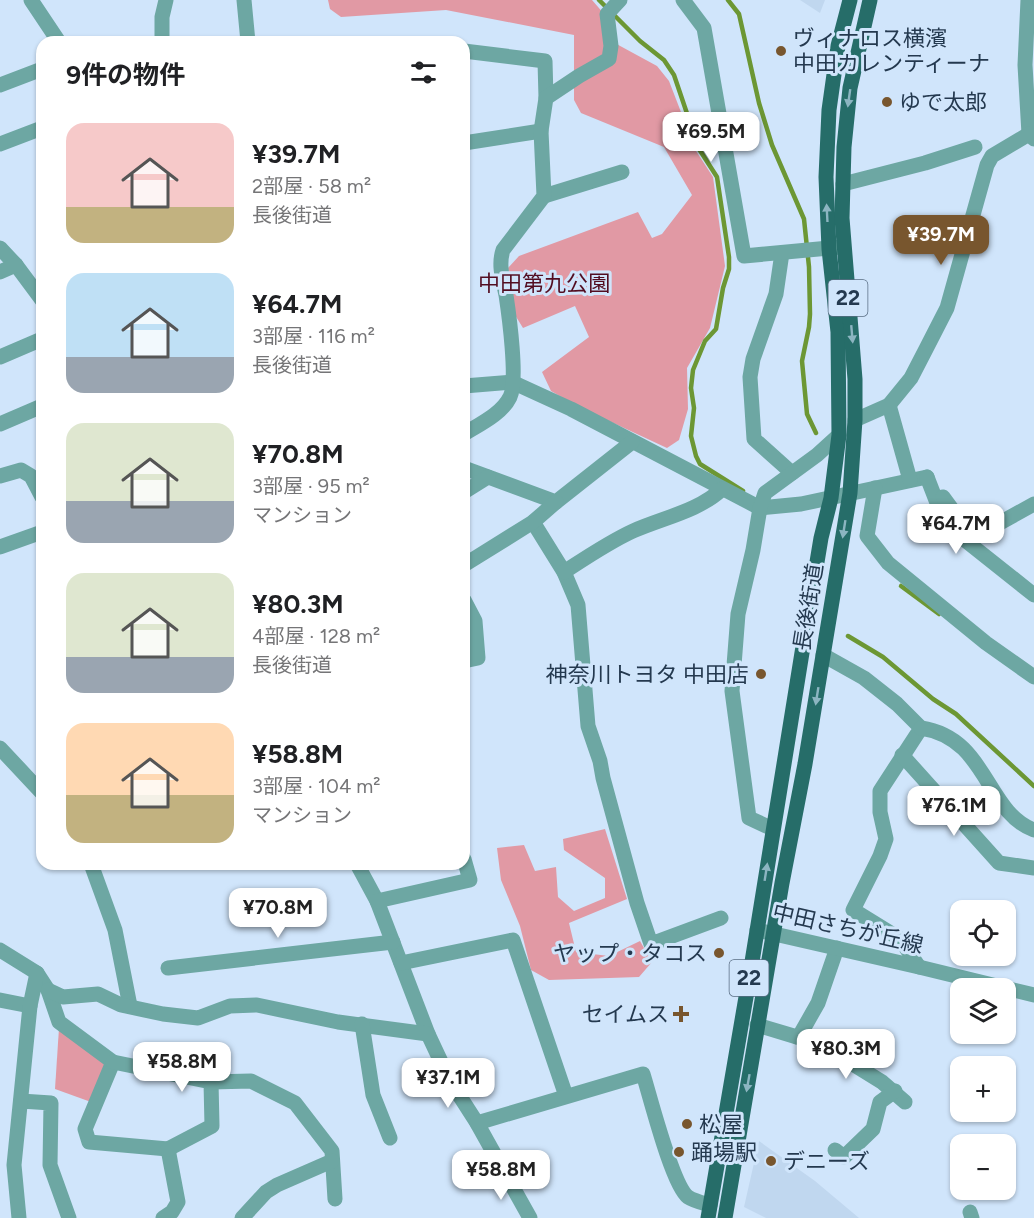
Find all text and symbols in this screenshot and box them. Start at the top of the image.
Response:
place label: ヴィナロス横濱 中田カレンティーナ [793,25,990,77]
marker: ヴィナロス横濱 中田カレンティーナ [774,44,788,58]
icon: filters [407,56,440,89]
text: 9件の物件 [66,59,185,91]
one-way arrow [844,89,853,108]
place label: ゆで太郎 [899,89,987,116]
marker: ゆで太郎 [880,95,894,109]
pin: ¥69.5M [662,112,760,163]
text: ¥69.5M [677,119,745,143]
text: ¥39.7M [252,138,340,170]
icon: home [114,147,186,219]
text: 2部屋 · 58 m² [252,174,371,198]
text: 長後街道 [252,203,332,227]
one-way arrow [823,204,832,223]
pin: ¥39.7M [892,215,990,266]
text: ¥39.7M [907,222,975,246]
park label: 中田第九公園 [478,270,610,297]
road number: 22 [828,280,868,316]
text: ¥64.7M [252,288,342,320]
icon: home [114,297,186,369]
text: 3部屋 · 116 m² [252,324,375,348]
one-way arrow [847,325,856,344]
text: 長後街道 [252,353,332,377]
text: ¥70.8M [252,438,343,470]
icon: home [114,447,186,519]
text: 3部屋 · 95 m² [252,474,370,498]
text: マンション [252,503,352,527]
pin: ¥64.7M [907,504,1005,555]
text: ¥64.7M [921,511,991,535]
one-way arrow [840,519,849,538]
street label: 長後街道 [788,562,829,653]
text: ¥80.3M [252,588,343,620]
icon: home [114,597,186,669]
text: 4部屋 · 128 m² [252,624,380,648]
text: 長後街道 [252,653,332,677]
place label: 神奈川トヨタ 中田店 [546,661,749,688]
marker: 神奈川トヨタ 中田店 [754,667,768,681]
one-way arrow [812,687,821,706]
text: ¥58.8M [252,738,343,770]
icon: home [114,747,186,819]
text: 3部屋 · 104 m² [252,774,381,798]
pin: ¥76.1M [905,786,1003,837]
text: ¥76.1M [921,793,987,817]
text: マンション [252,803,352,827]
one-way arrow [762,863,771,882]
pin: ¥70.8M [229,888,327,939]
text: ¥70.8M [243,895,313,919]
street label: 中田さちが丘線 [770,898,926,959]
map controls [950,900,1016,1200]
button: locate [950,900,1016,966]
place label: ヤップ・タコス [553,940,707,967]
marker: ヤップ・タコス [712,946,726,960]
road number: 22 [730,960,768,996]
button: layers [950,978,1016,1044]
place label: セイムス [581,1001,669,1028]
marker: セイムス [674,1007,688,1021]
pin: ¥80.3M [797,1029,895,1080]
text: ¥80.3M [811,1036,881,1060]
pin: ¥58.8M [133,1042,231,1093]
text: ¥58.8M [147,1049,217,1073]
button: + [950,1056,1016,1122]
pin: ¥37.1M [399,1058,497,1109]
text: ¥37.1M [416,1065,480,1089]
one-way arrow [743,1074,752,1093]
place label: 松屋 [699,1111,743,1138]
marker: 松屋 [680,1117,694,1131]
button: − [950,1134,1016,1200]
place label: 踊場駅 [691,1139,757,1166]
marker: 踊場駅 [672,1145,686,1159]
place label: デニーズ [783,1148,870,1175]
pin: ¥58.8M [452,1150,550,1201]
marker: デニーズ [764,1154,778,1168]
text: ¥58.8M [466,1157,536,1181]

